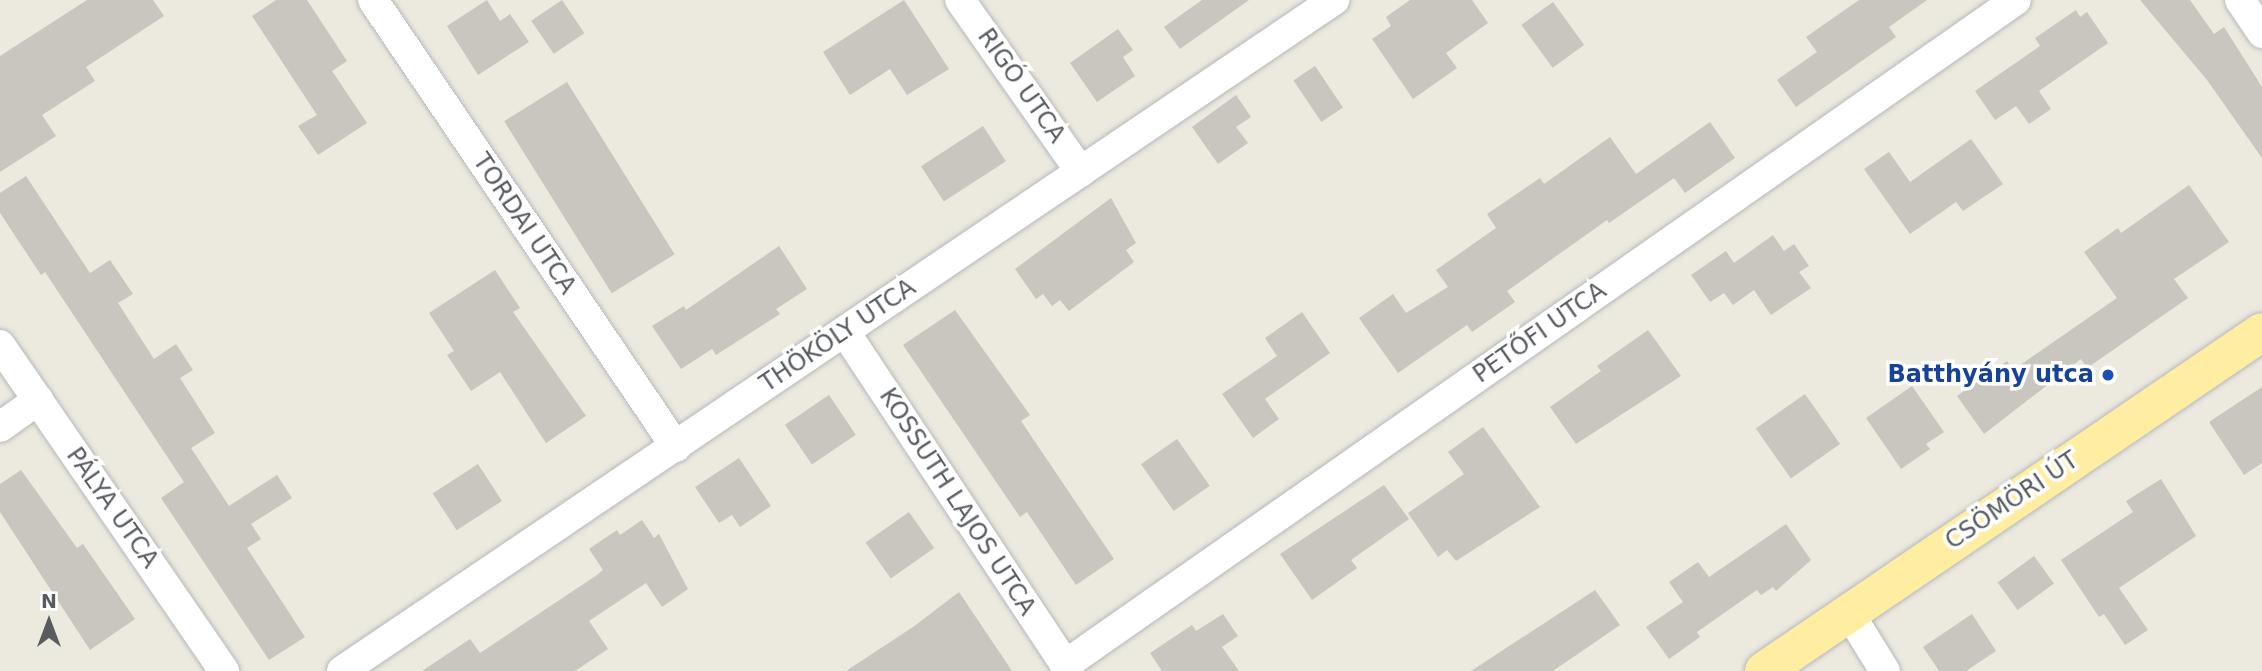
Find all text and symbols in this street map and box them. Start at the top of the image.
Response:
street label: RIGÓ UTCA [971,23,1071,149]
street label: TORDAI UTCA [466,148,582,300]
street label: THÖKÖLY UTCA [755,273,921,399]
street label: PETŐFI UTCA [1468,277,1612,389]
place label: Batthyány utca [1888,361,2094,389]
marker: Batthyány utca [2100,367,2116,383]
street label: KOSSUTH LAJOS UTCA [873,383,1041,621]
street label: PÁLYA UTCA [60,442,164,574]
street label: CSÖMÖRI ÚT [1940,446,2084,556]
north arrow [14,587,84,657]
text: N [41,590,57,612]

